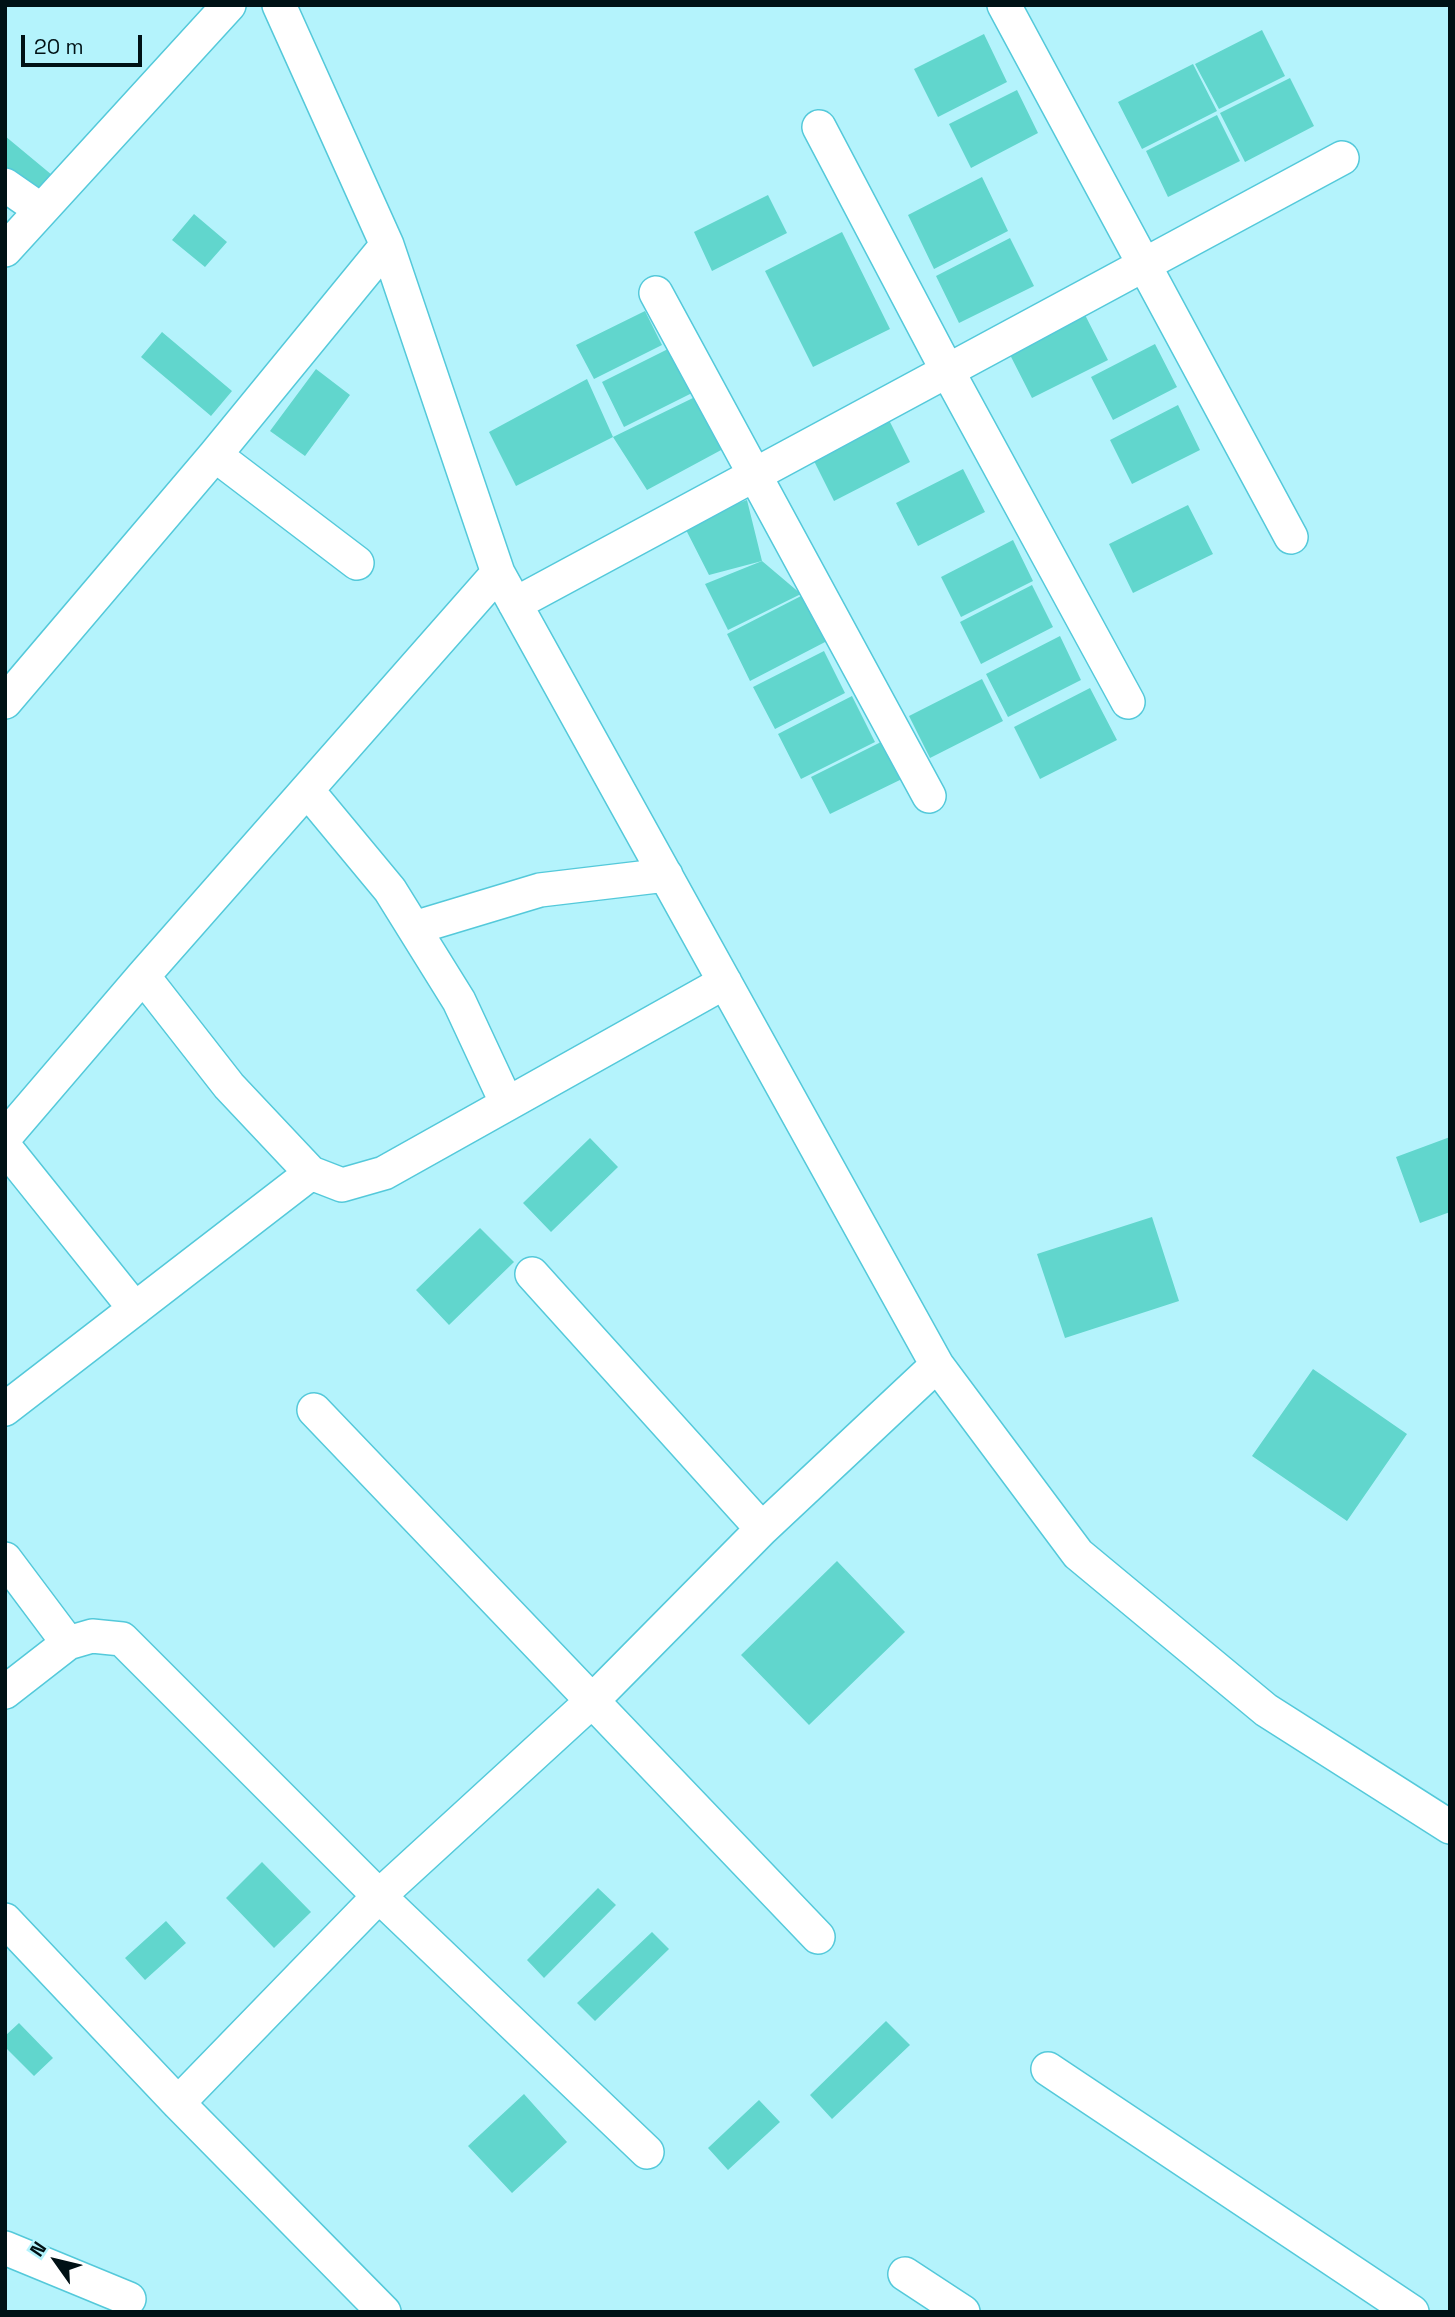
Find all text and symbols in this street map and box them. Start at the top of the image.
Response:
scale bar [24,21,145,65]
text: 20 m [34,33,84,60]
north arrow [21,2226,91,2296]
text: N [24,2237,52,2261]

